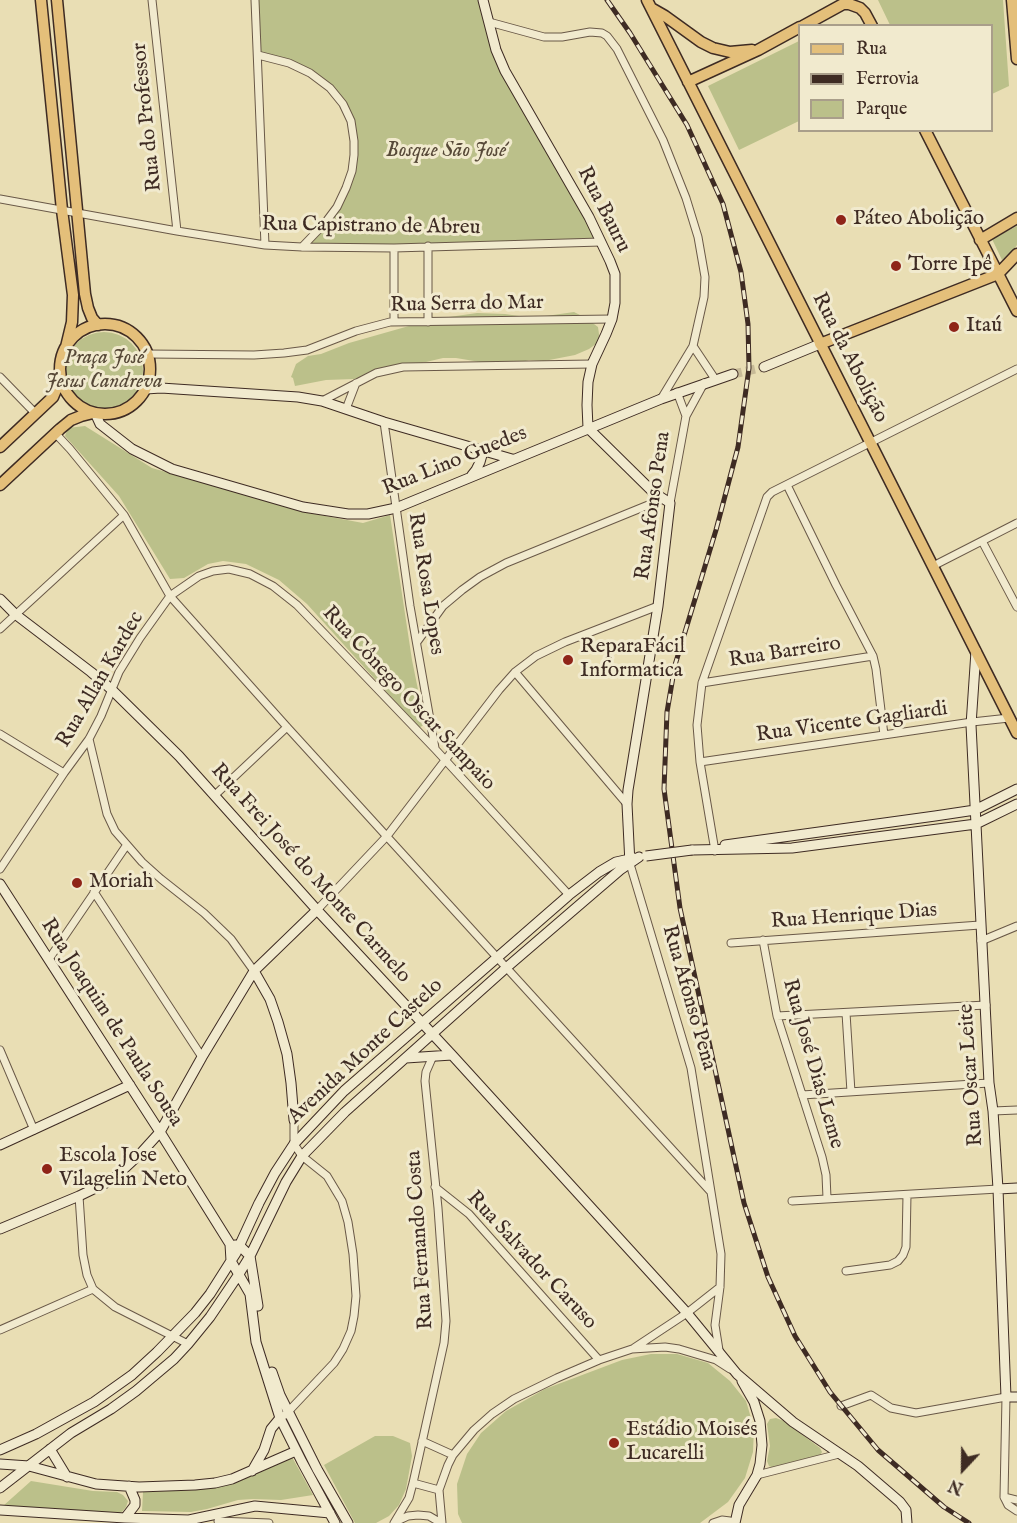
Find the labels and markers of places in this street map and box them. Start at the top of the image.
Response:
place label: Páteo Abolição [853,207,984,233]
marker: Páteo Abolição [834,213,848,227]
place label: Torre Ipê [908,253,992,279]
marker: Torre Ipê [889,259,903,273]
place label: Itaú [966,314,1002,340]
marker: Itaú [947,320,961,334]
place label: ReparaFácil Informatica [580,635,685,685]
marker: ReparaFácil Informatica [561,653,575,667]
place label: Moriah [89,870,153,896]
marker: Moriah [70,876,84,890]
place label: Escola Jose Vilagelin Neto [59,1144,187,1194]
marker: Escola Jose Vilagelin Neto [40,1162,54,1176]
place label: Estádio Moisés Lucarelli [626,1418,758,1468]
marker: Estádio Moisés Lucarelli [607,1436,621,1450]

